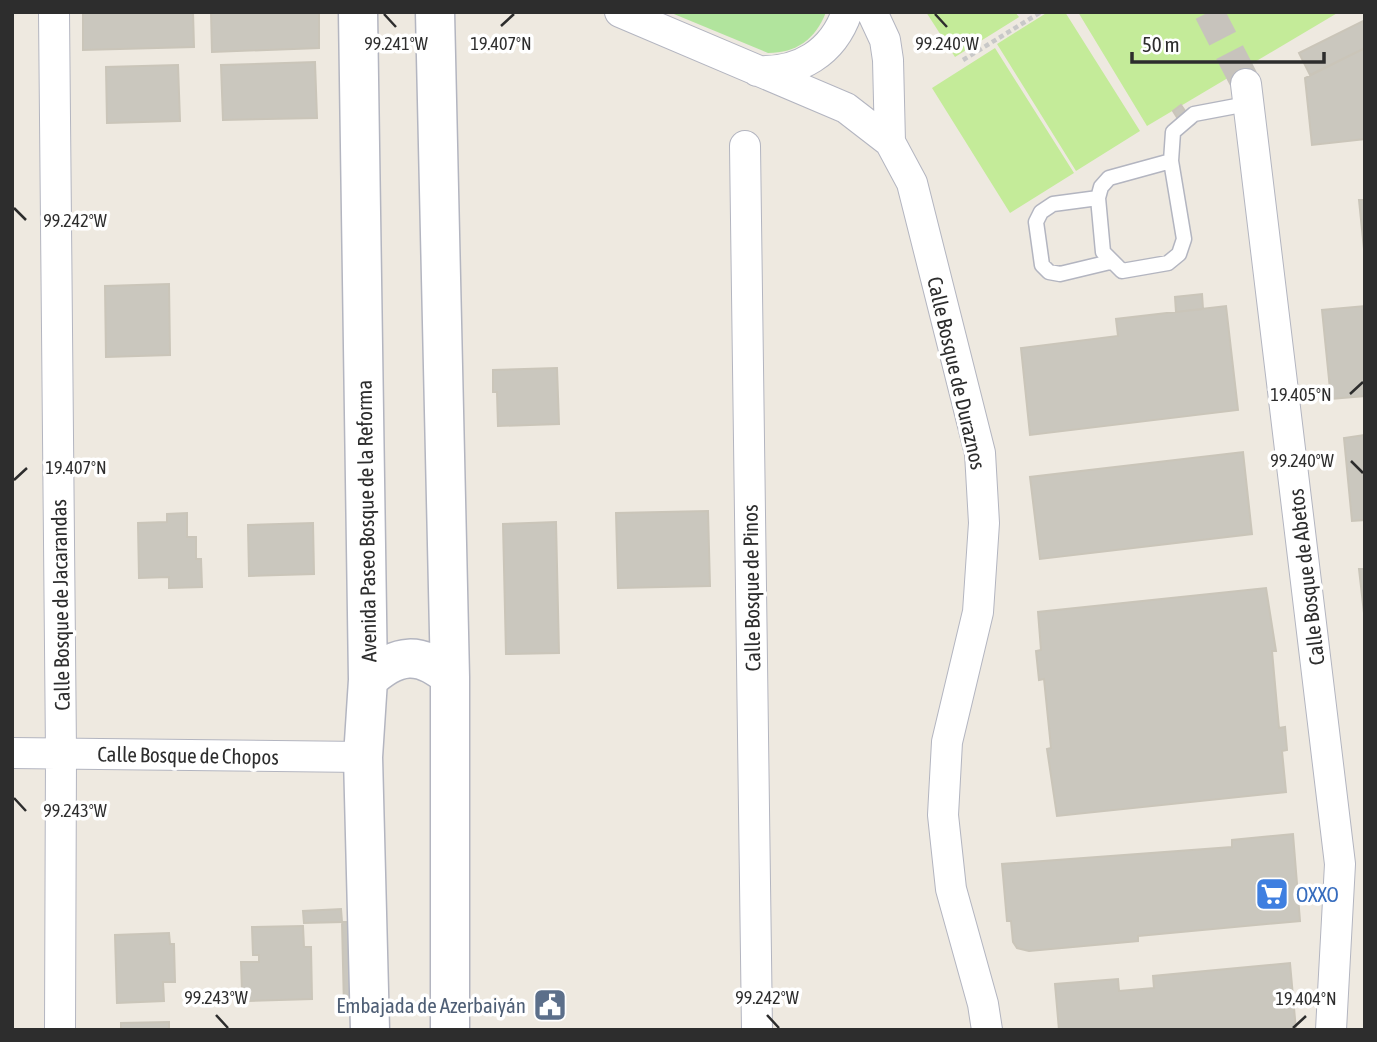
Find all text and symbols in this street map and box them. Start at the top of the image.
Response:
scale bar [1132,21,1324,65]
text: 50 m [1142,32,1180,56]
text: 99.241°W [364,33,428,54]
text: 19.407°N [470,33,532,54]
text: 99.240°W [915,33,979,54]
text: 99.242°W [43,210,107,231]
street label: Calle Bosque de Duraznos [923,274,991,472]
street label: Avenida Paseo Bosque de la Reforma [352,380,380,662]
text: 19.405°N [1270,384,1332,405]
text: 99.240°W [1270,450,1334,471]
text: 19.407°N [45,457,107,478]
street label: Calle Bosque de Abetos [1283,487,1329,667]
street label: Calle Bosque de Jacarandas [46,499,74,711]
street label: Calle Bosque de Pinos [738,504,764,672]
street label: Calle Bosque de Chopos [97,741,279,769]
text: 99.243°W [43,800,107,821]
supermarket icon: OXXO [1253,875,1291,913]
place label: OXXO [1296,882,1339,906]
public building icon: Embajada de Azerbaiyán [531,986,569,1024]
text: 99.243°W [184,987,248,1008]
text: 99.242°W [735,987,799,1008]
text: 19.404°N [1275,988,1337,1009]
place label: Embajada de Azerbaiyán [336,993,526,1017]

